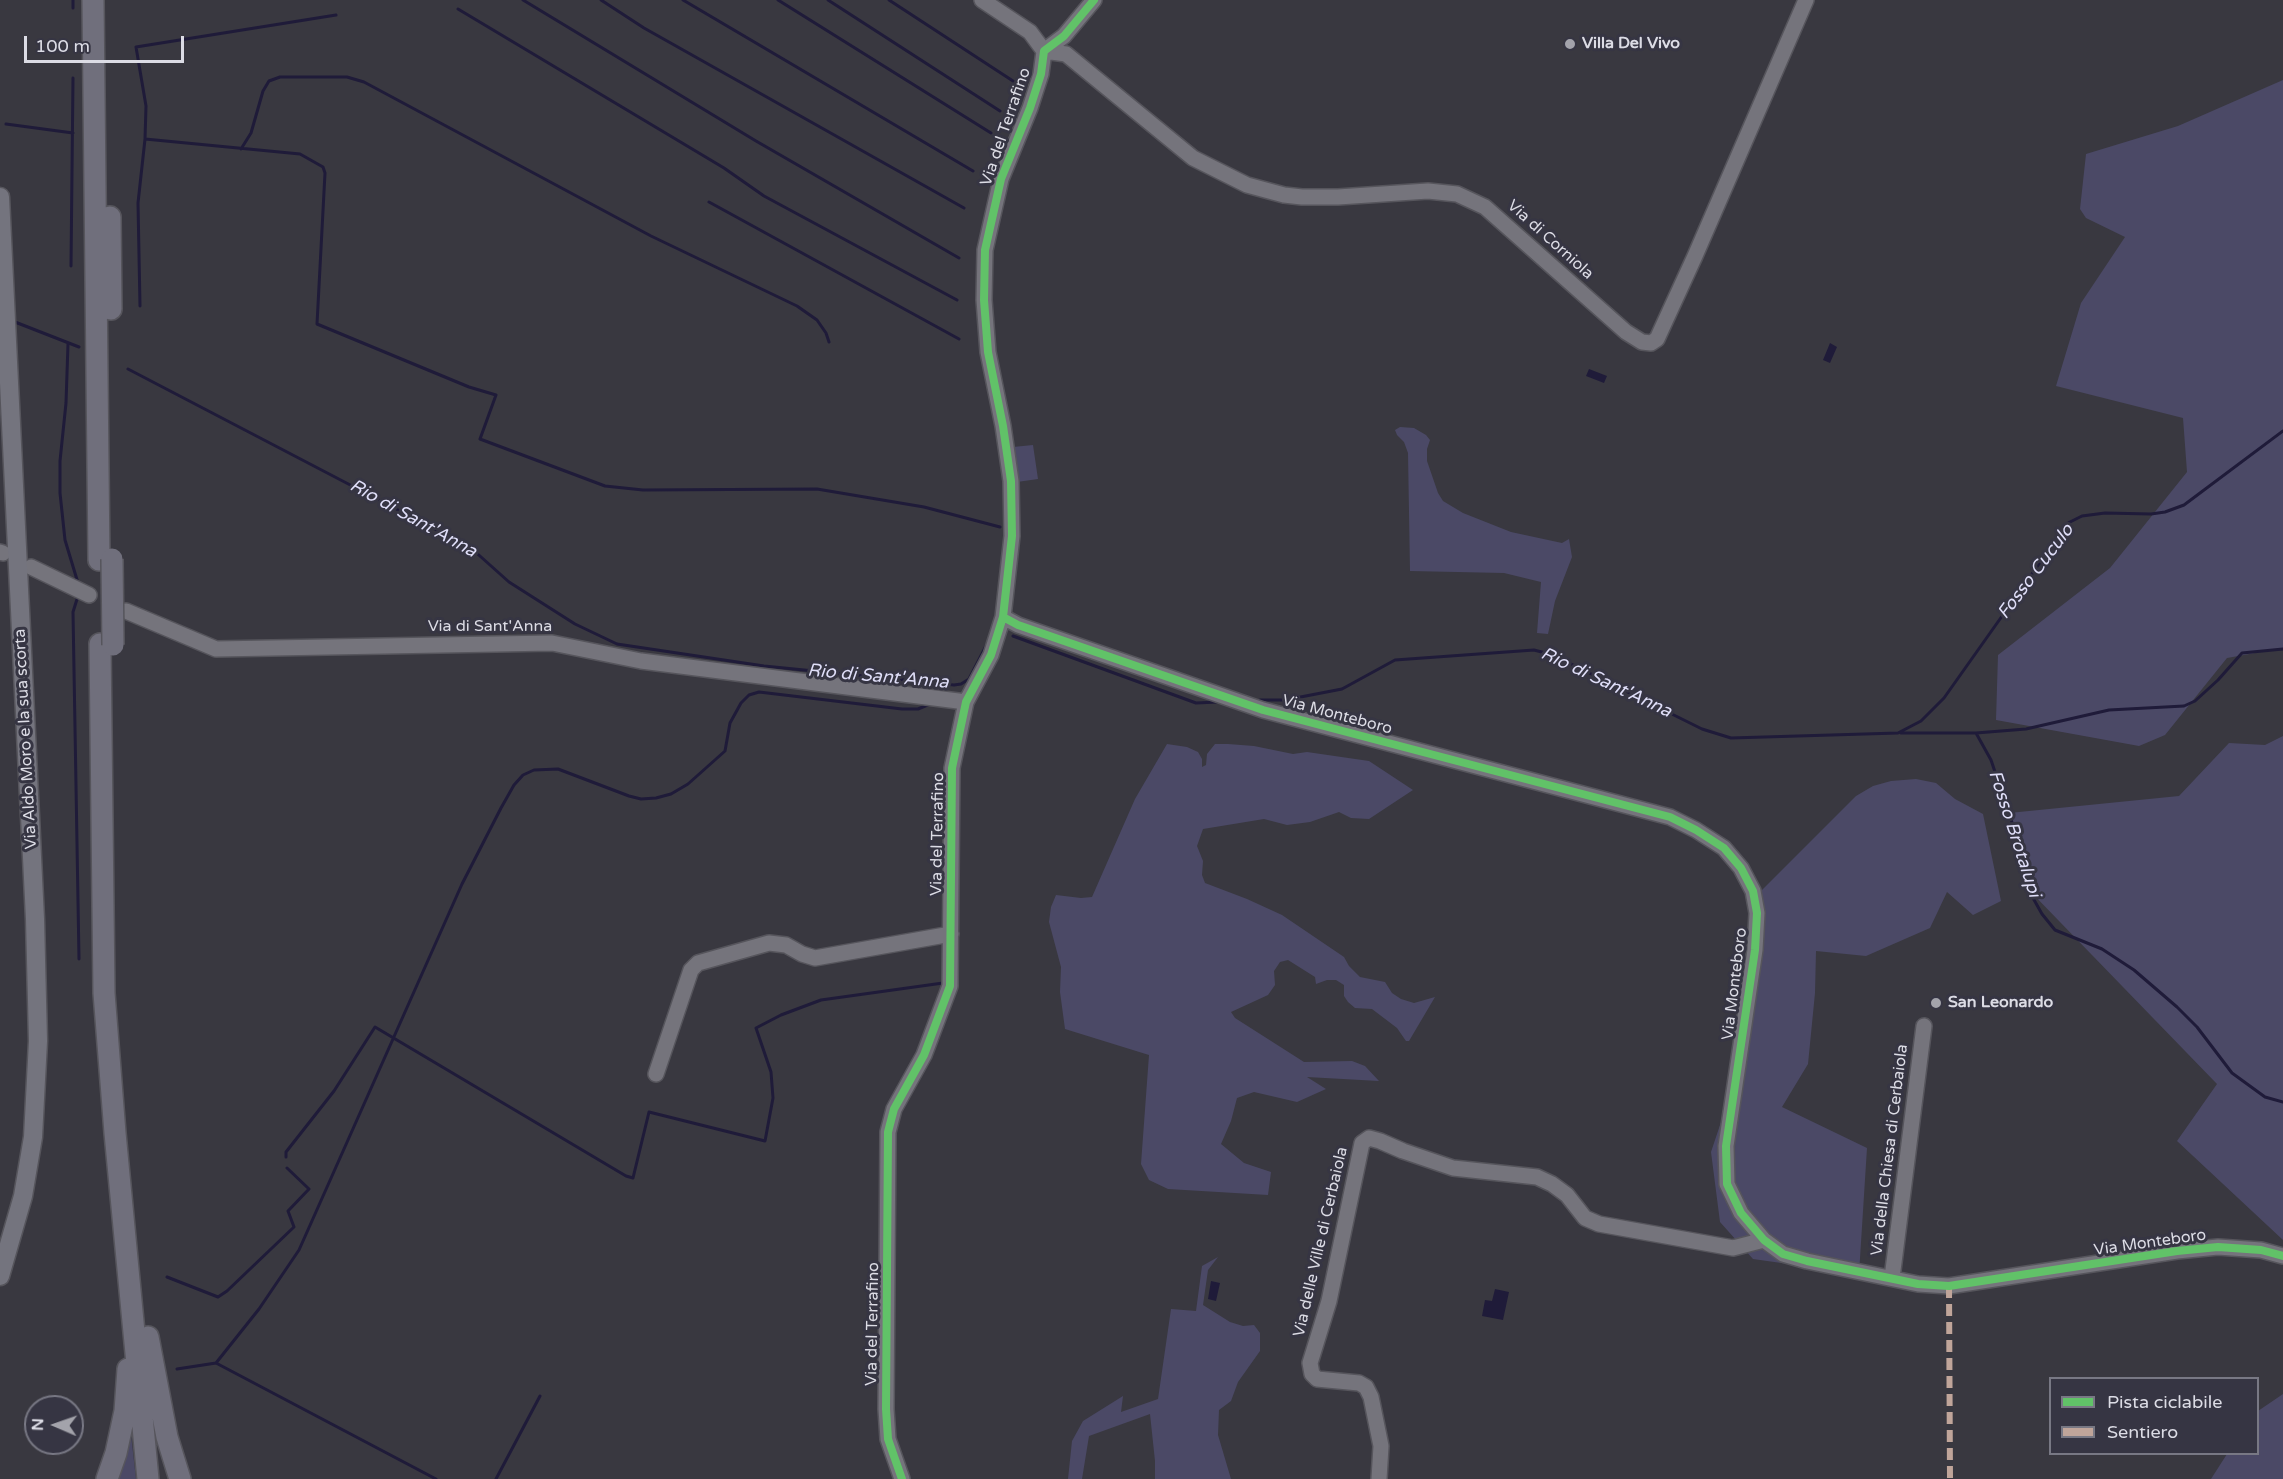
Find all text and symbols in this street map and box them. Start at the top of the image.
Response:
scale bar [27,24,188,62]
place label: Villa Del Vivo [1582,34,1680,54]
text: 100 m [35,35,90,57]
marker: Villa Del Vivo [1563,37,1577,51]
street label: Via del Terrafino [977,65,1035,189]
street label: Via di Corniola [1503,196,1597,284]
water label: Rio di Sant'Anna [346,475,480,563]
water label: Fosso Cuculo [1993,520,2079,624]
street label: Via di Sant'Anna [428,617,552,637]
street label: Via Aldo Moro e la sua scorta [11,628,41,850]
water label: Rio di Sant'Anna [1537,643,1675,723]
water label: Rio di Sant'Anna [807,660,949,694]
street label: Via Monteboro [1280,691,1394,739]
water label: Fosso Brotalupi [1983,768,2045,900]
street label: Via del Terrafino [927,772,949,896]
street label: Via Monteboro [1719,927,1751,1041]
place label: San Leonardo [1948,993,2053,1013]
marker: San Leonardo [1929,996,1943,1010]
street label: Via della Chiesa di Cerbaiola [1867,1043,1913,1257]
street label: Via delle Ville di Cerbaiola [1290,1145,1352,1339]
street label: Via Monteboro [2093,1226,2207,1260]
street label: Via del Terrafino [862,1262,884,1386]
legend [2049,1377,2259,1455]
text: Pista ciclabile [2107,1391,2222,1413]
north arrow [24,1395,84,1455]
text: N [28,1418,48,1431]
text: Sentiero [2107,1421,2178,1443]

